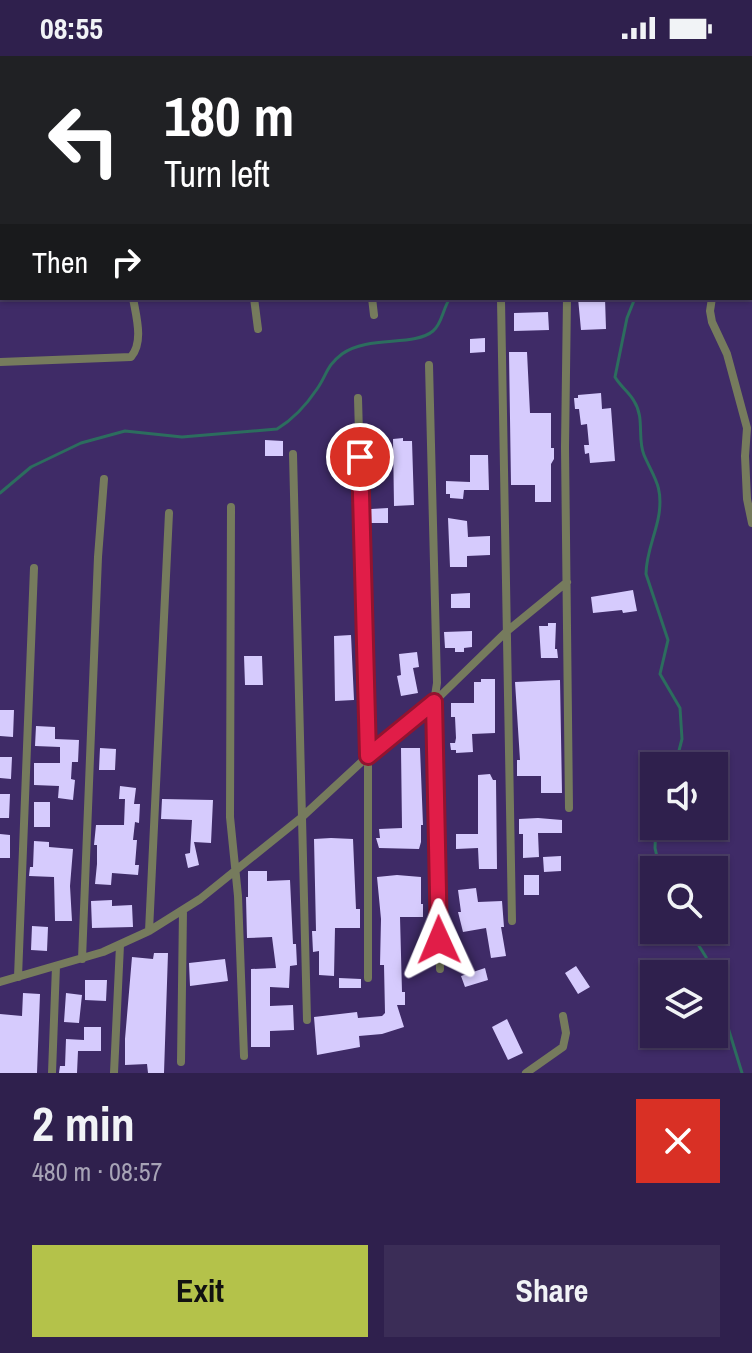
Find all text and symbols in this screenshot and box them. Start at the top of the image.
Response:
text: 08:55 [40,8,103,48]
text: 180 m [164,78,294,153]
icon: left [32,88,136,192]
text: Turn left [164,150,270,198]
icon: right [104,240,148,284]
text: Then [32,242,88,282]
pin [326,423,394,491]
icon: arrive [338,435,382,479]
map controls [640,752,728,1048]
button: sound [640,752,728,840]
button: search [640,856,728,944]
position arrow [397,898,481,982]
button: layers [640,960,728,1048]
text: 2 min [32,1091,135,1156]
button: close [636,1099,720,1183]
text: 480 m · 08:57 [32,1154,162,1189]
button: Exit [32,1245,368,1337]
button: Share [384,1245,720,1337]

